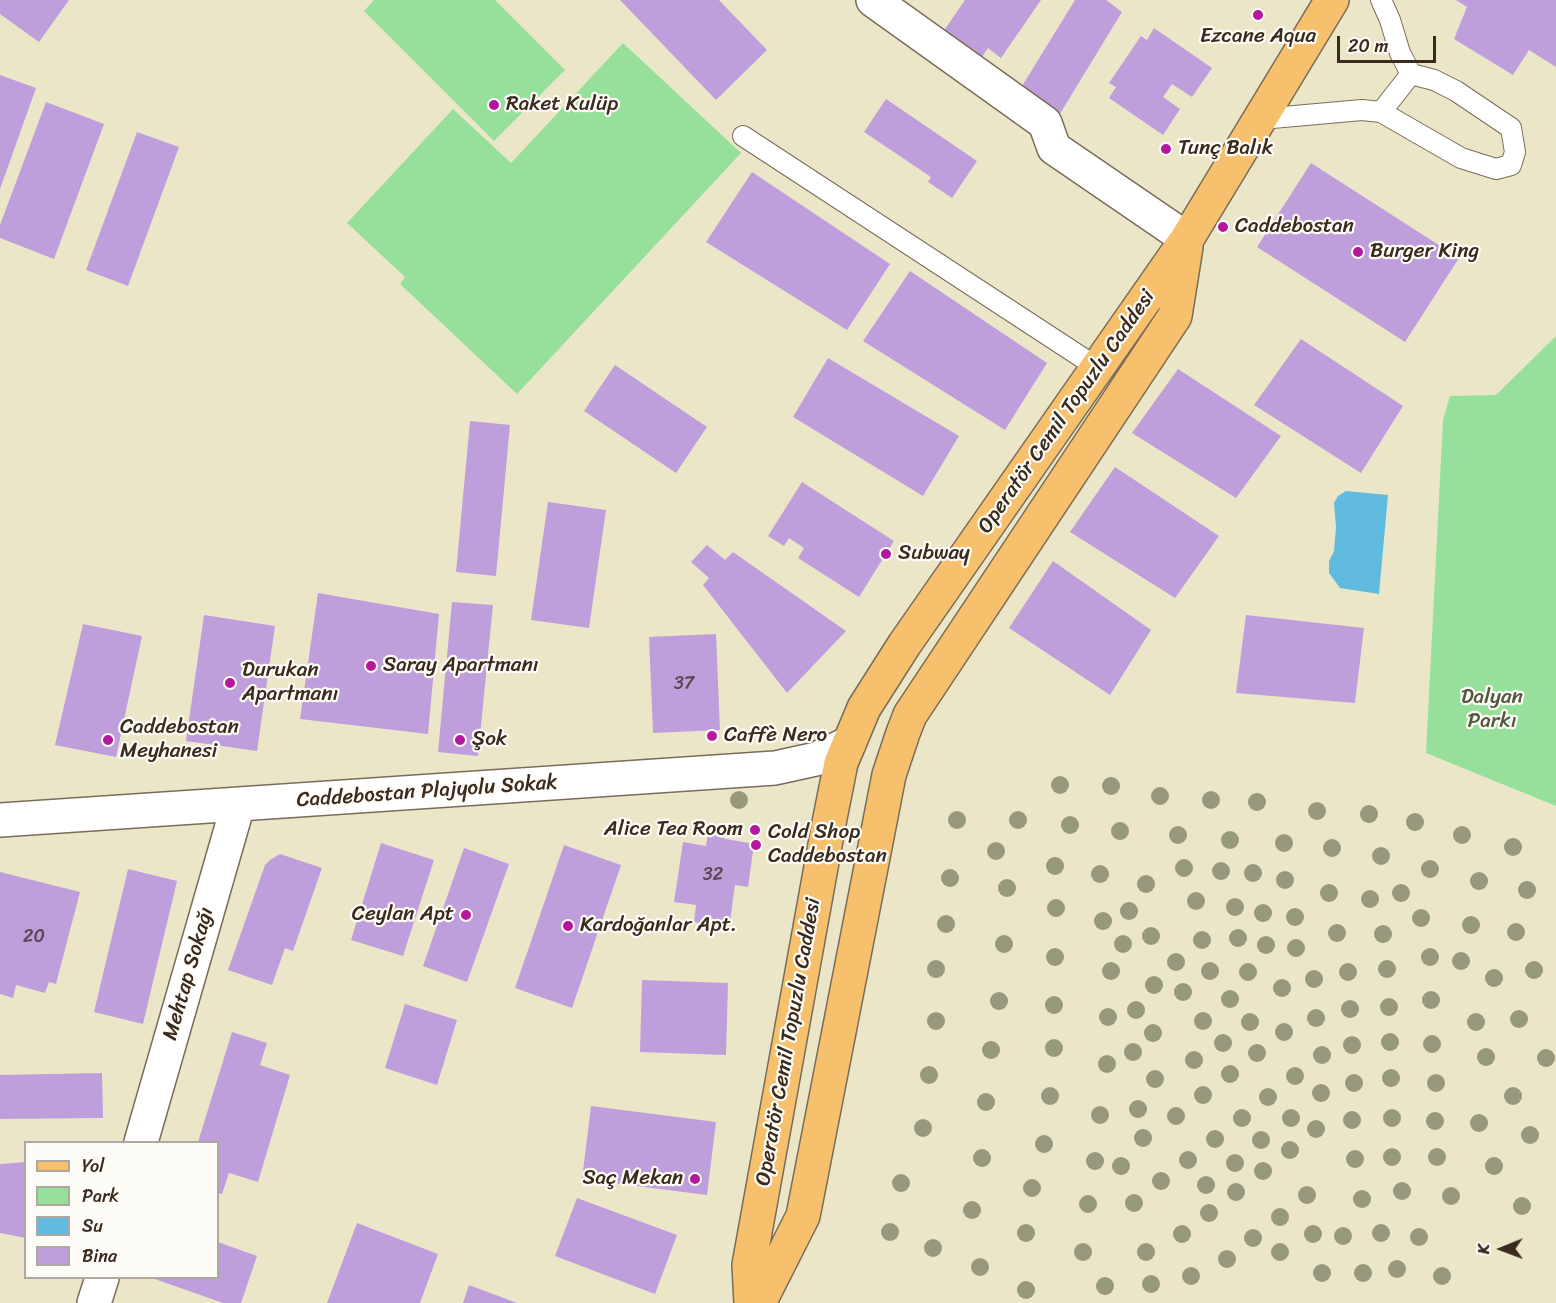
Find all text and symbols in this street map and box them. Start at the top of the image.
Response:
marker: Ezcane Aqua [1251,8,1265,22]
place label: Ezcane Aqua [1200,24,1316,50]
scale bar [1340,24,1439,62]
text: 20 m [1348,30,1388,62]
place label: Raket Kulüp [506,92,618,118]
marker: Raket Kulüp [487,98,501,112]
place label: Tunç Balık [1178,136,1273,162]
marker: Tunç Balık [1159,142,1173,156]
place label: Caddebostan [1235,214,1354,240]
marker: Caddebostan [1216,220,1230,234]
place label: Burger King [1370,239,1479,265]
marker: Burger King [1351,245,1365,259]
street label: Operatör Cemil Topuzlu Caddesi [973,285,1161,539]
place label: Subway [898,541,970,567]
marker: Subway [879,547,893,561]
place label: Saray Apartmanı [383,653,539,679]
place label: Durukan Apartmanı [242,658,338,708]
marker: Saray Apartmanı [364,659,378,673]
house number: 37 [674,673,694,695]
marker: Durukan Apartmanı [223,676,237,690]
park label: Dalyan Parkı [1461,685,1523,735]
place label: Caddebostan Meyhanesi [120,715,239,765]
place label: Caffè Nero [724,723,827,749]
place label: Şok [472,727,507,753]
marker: Caffè Nero [705,729,719,743]
marker: Caddebostan Meyhanesi [101,733,115,747]
marker: Şok [453,733,467,747]
street label: Caddebostan Plajyolu Sokak [296,770,558,814]
place label: Alice Tea Room [604,817,743,843]
place label: Cold Shop Caddebostan [768,820,887,870]
marker: Alice Tea Room [748,823,762,837]
marker: Cold Shop Caddebostan [749,838,763,852]
house number: 32 [703,864,723,886]
street label: Operatör Cemil Topuzlu Caddesi [751,896,827,1188]
place label: Ceylan Apt [352,902,454,928]
street label: Mehtap Sokağı [158,905,220,1043]
marker: Ceylan Apt [459,908,473,922]
place label: Kardoğanlar Apt. [580,913,737,939]
marker: Kardoğanlar Apt. [561,919,575,933]
house number: 20 [23,926,45,948]
legend [24,1141,219,1279]
text: Yol [82,1150,104,1182]
place label: Saç Mekan [582,1166,683,1192]
marker: Saç Mekan [688,1172,702,1186]
text: Park [82,1180,119,1212]
text: Su [82,1210,103,1242]
north arrow [1472,1219,1532,1279]
text: Bina [82,1240,117,1272]
text: K [1469,1244,1498,1254]

